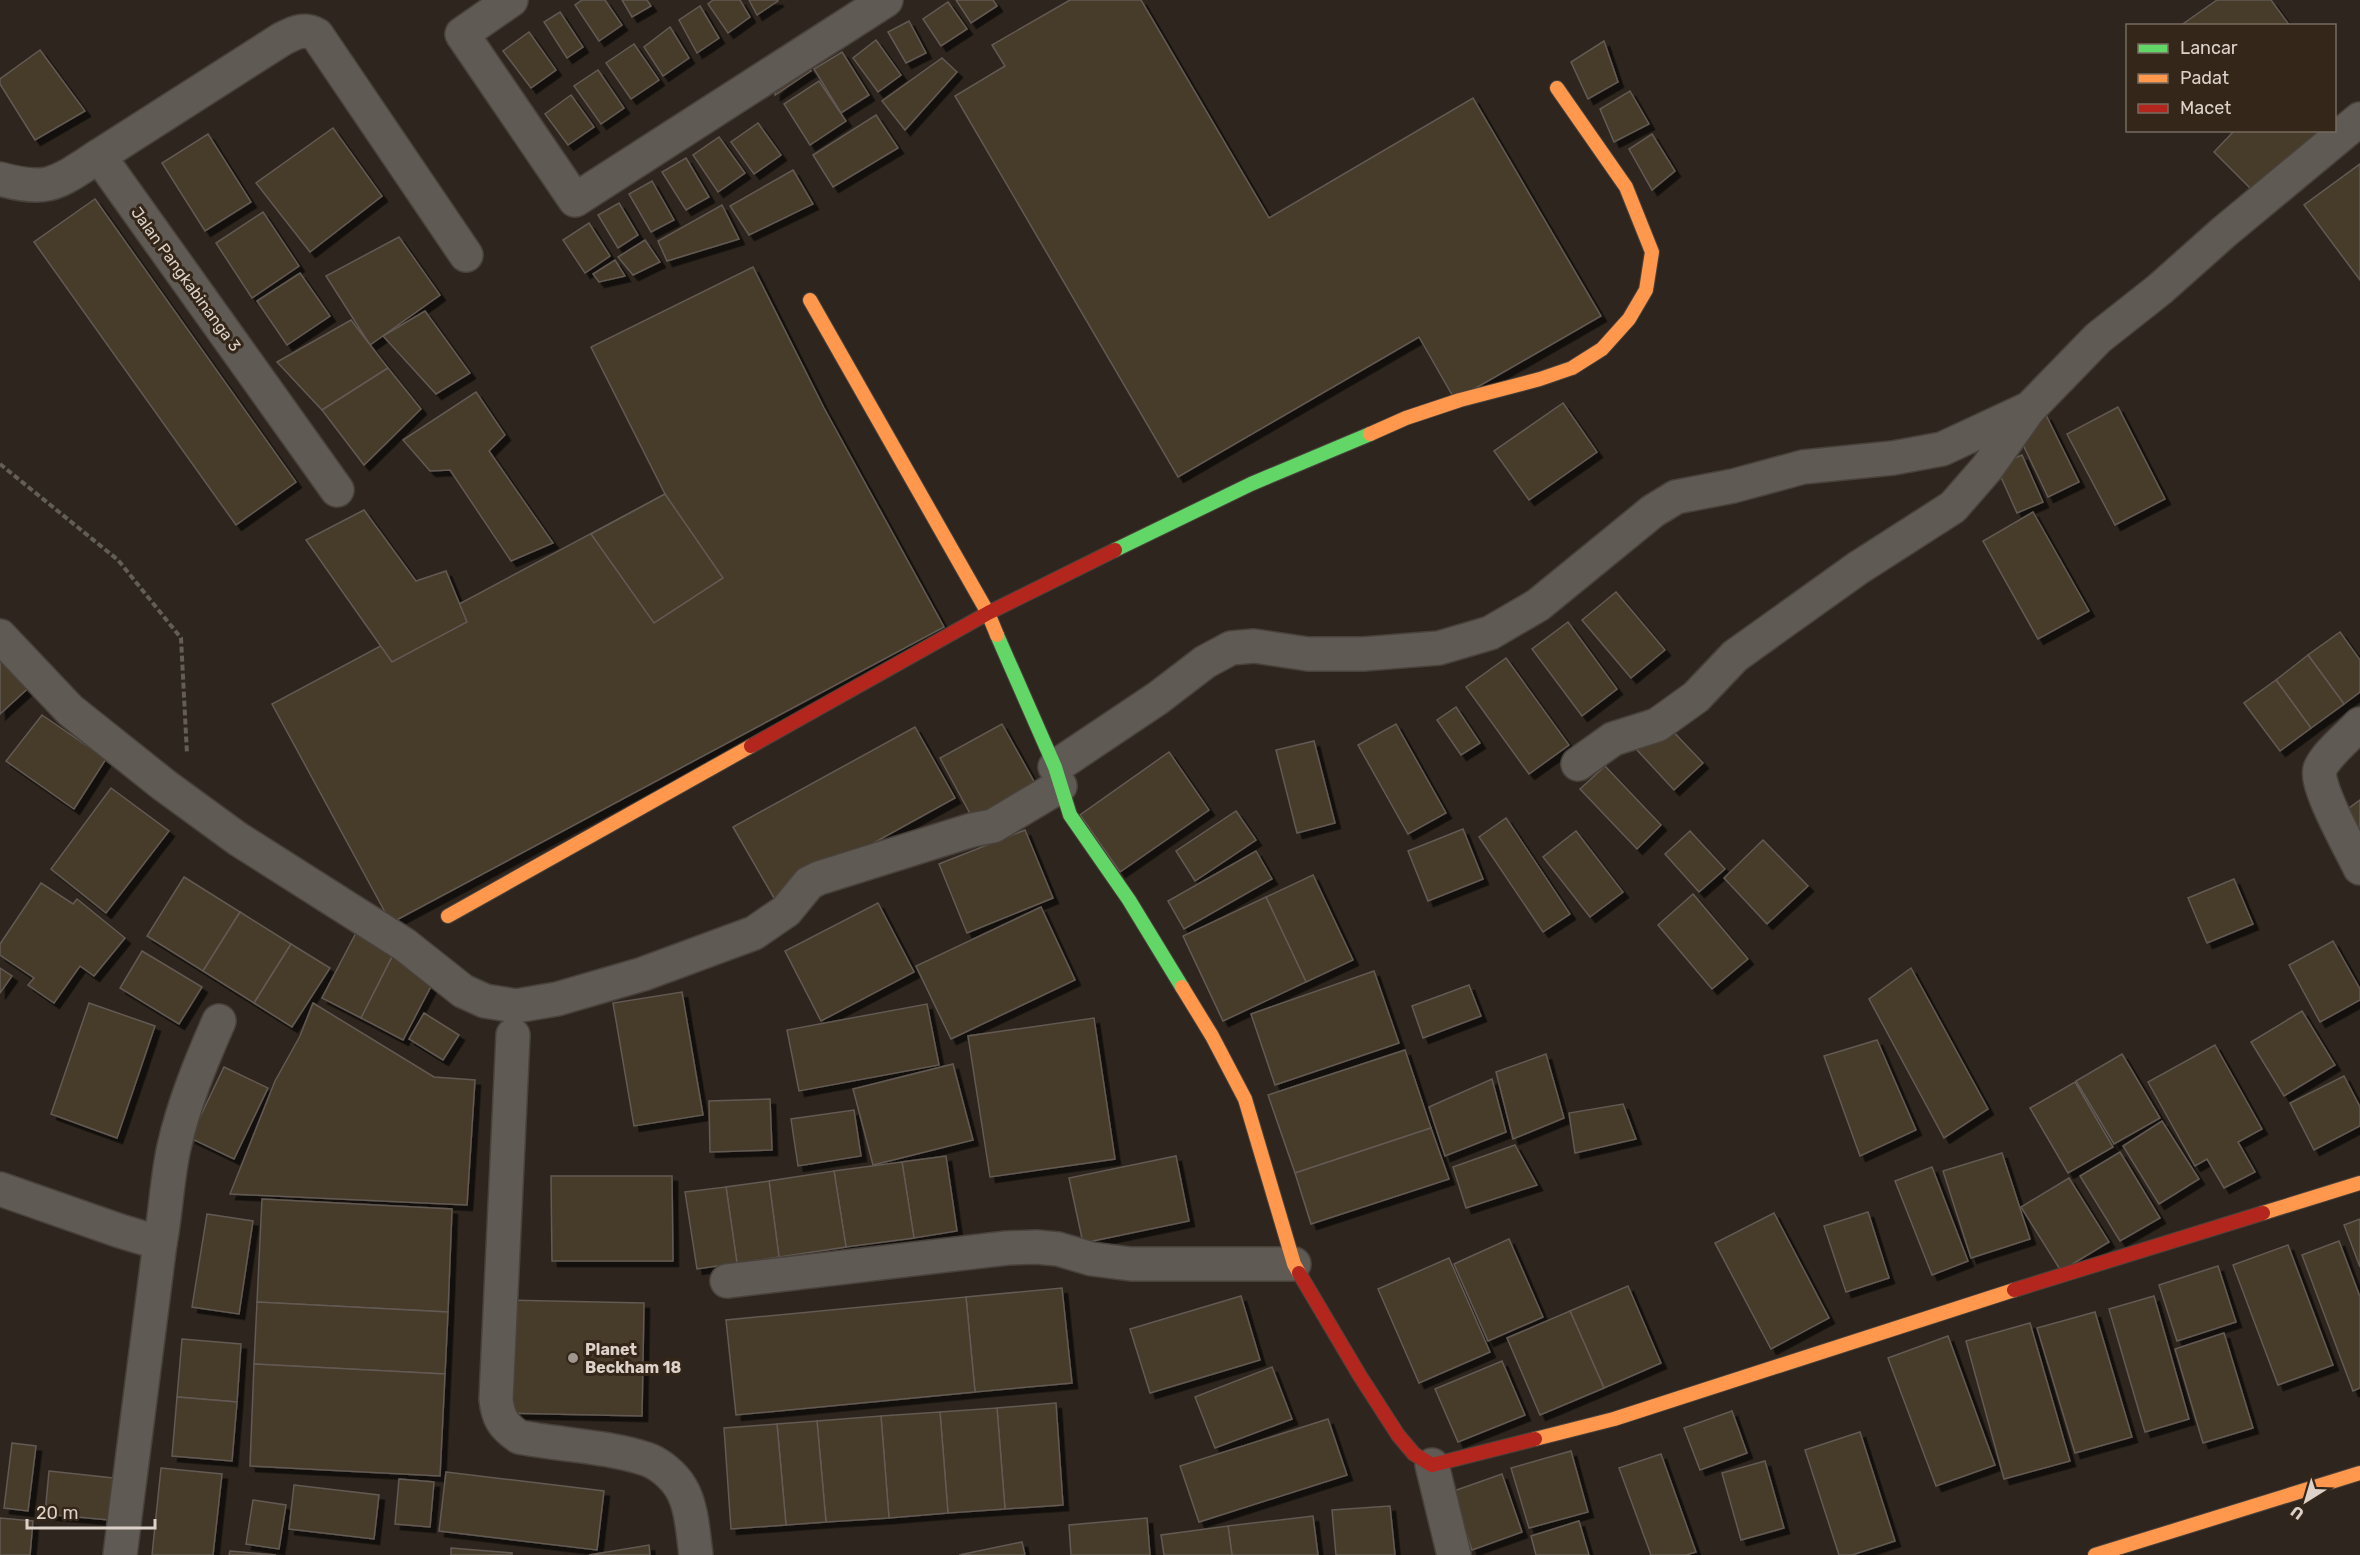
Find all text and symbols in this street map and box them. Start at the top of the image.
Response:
legend [2126,24,2336,132]
text: Lancar [2180,37,2238,59]
text: Padat [2180,67,2229,89]
text: Macet [2180,97,2231,119]
street label: Jalan Pangkabinanga 3 [127,203,245,355]
place label: Planet Beckham 18 [585,1340,681,1377]
marker: Planet Beckham 18 [566,1351,580,1365]
north arrow [2276,1471,2336,1531]
scale bar [27,1492,154,1530]
text: U [2287,1501,2308,1524]
text: 20 m [36,1502,78,1524]

